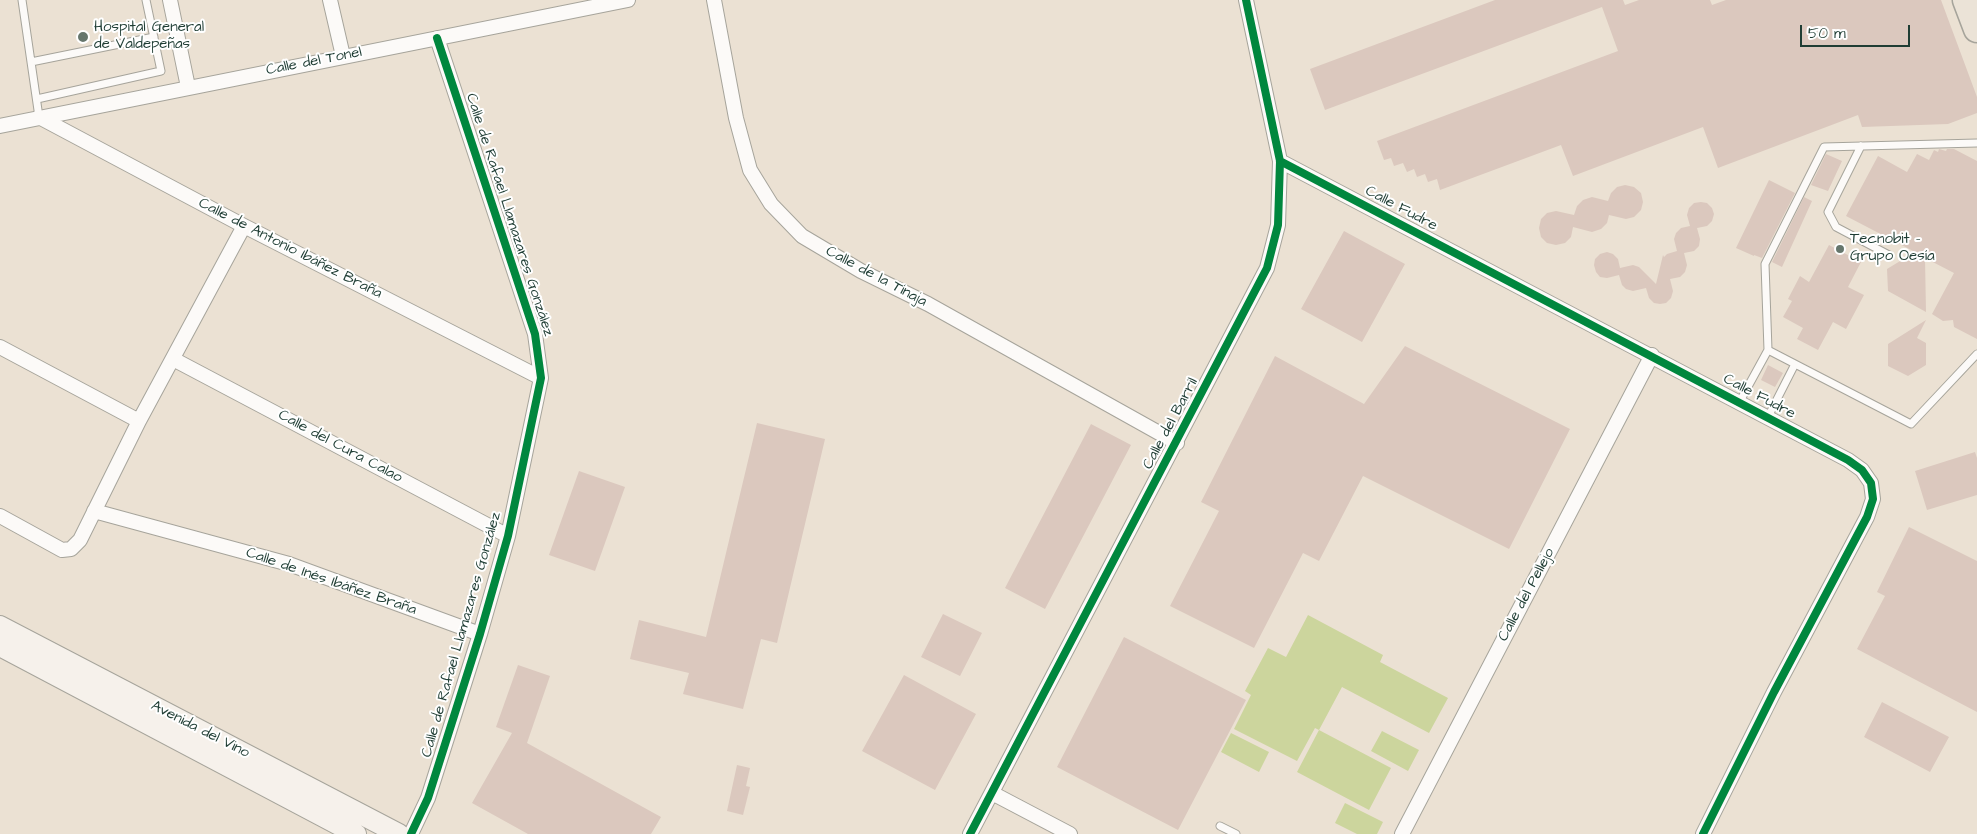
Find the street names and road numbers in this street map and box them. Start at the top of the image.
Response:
street label: Calle del Tonel [265,44,363,80]
street label: Calle de Rafael Llamazares González [461,91,557,339]
street label: Calle Fudre [1362,182,1440,236]
street label: Calle de Antonio Ibáñez Braña [195,195,385,303]
street label: Calle de la Tinaja [822,243,930,311]
street label: Calle Fudre [1720,370,1798,424]
street label: Calle del Barril [1139,375,1203,473]
street label: Calle del Cura Calao [275,407,405,487]
street label: Calle de Rafael Llamazares González [418,510,506,760]
street label: Calle de Inés Ibáñez Braña [243,544,419,620]
street label: Calle del Pellejo [1495,545,1559,645]
street label: Avenida del Vino [148,697,252,763]

